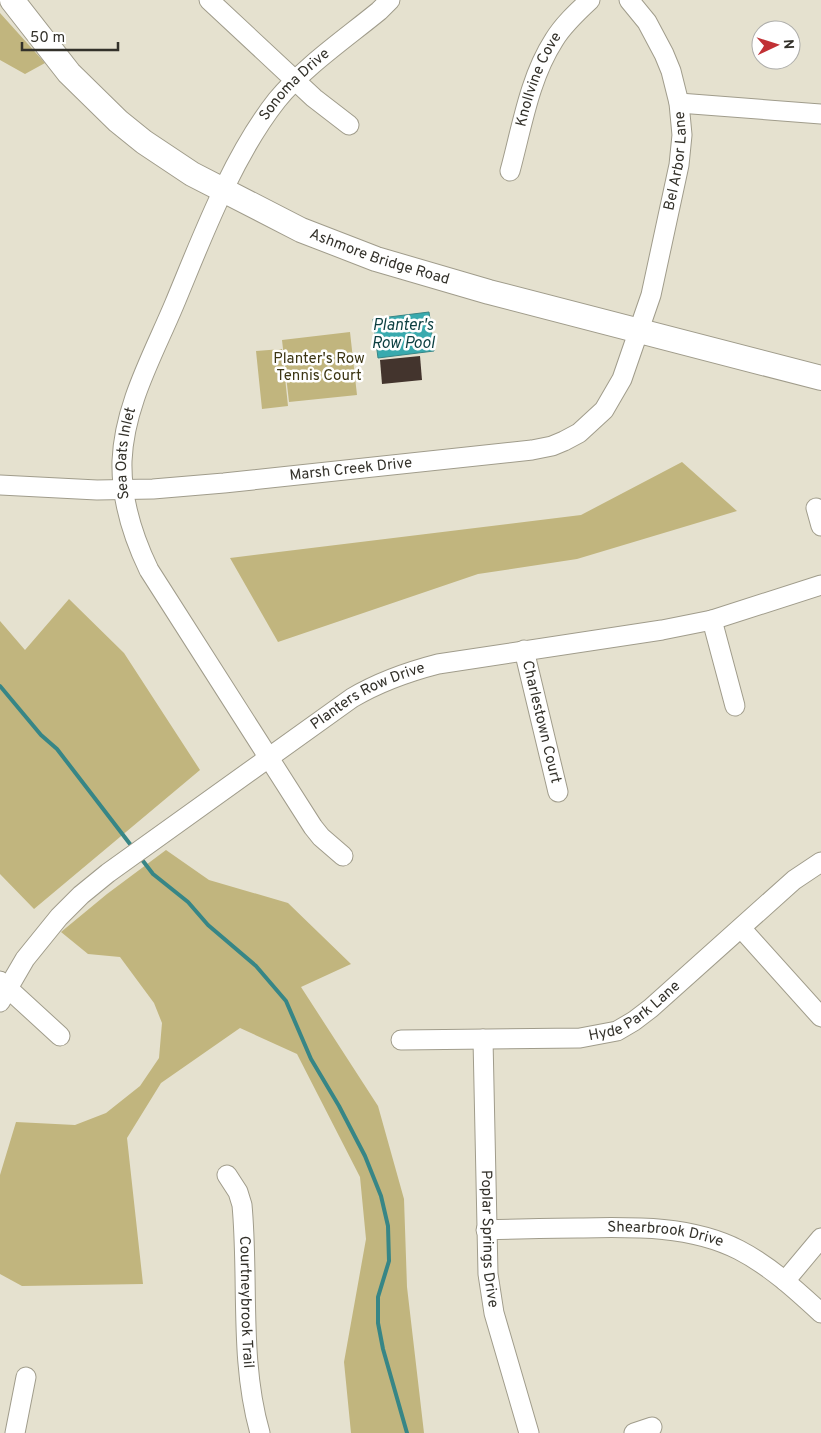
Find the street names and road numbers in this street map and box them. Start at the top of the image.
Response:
street label: Knollvine Cove [512,29,566,129]
street label: Sonoma Drive [255,44,334,124]
street label: Bel Arbor Lane [660,110,692,212]
street label: Ashmore Bridge Road [307,225,452,289]
street label: Sea Oats Inlet [112,405,141,501]
street label: Marsh Creek Drive [289,453,413,485]
street label: Planters Row Drive [307,659,427,734]
street label: Charlestown Court [517,659,565,785]
street label: Hyde Park Lane [587,977,684,1046]
street label: Poplar Springs Drive [476,1170,503,1309]
street label: Shearbrook Drive [607,1218,726,1252]
street label: Courtneybrook Trail [235,1235,258,1369]

